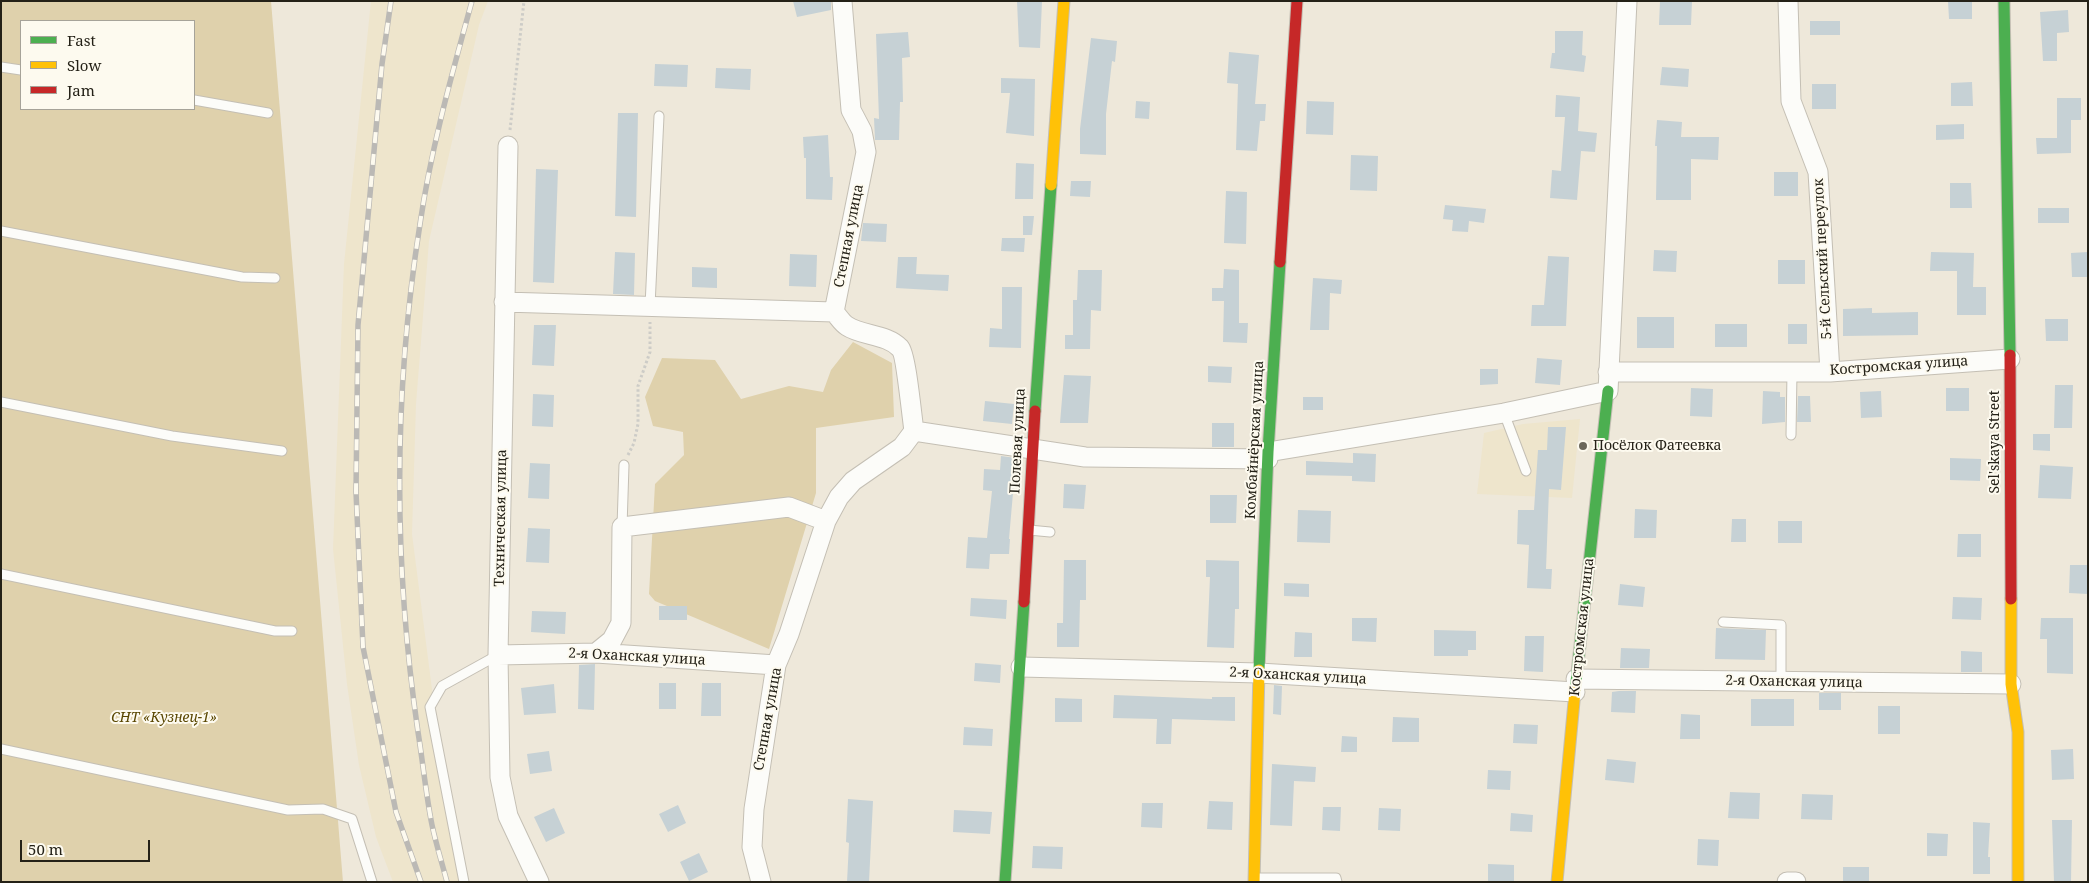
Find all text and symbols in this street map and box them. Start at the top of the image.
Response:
legend [20,20,195,110]
text: Fast [67,30,96,50]
text: Slow [67,55,101,75]
text: Jam [67,80,95,100]
street label: 5-й Сельский переулок [1810,178,1836,340]
street label: Степная улица [831,183,867,289]
street label: Костромская улица [1829,353,1969,379]
street label: Комбайнёрская улица [1242,360,1268,520]
street label: Полевая улица [1007,388,1029,494]
street label: Sel'skaya Street [1987,390,2003,494]
place label: Посёлок Фатеевка [1593,438,1722,454]
marker: Посёлок Фатеевка [1577,440,1589,452]
street label: Техническая улица [491,449,511,587]
street label: Костромская улица [1566,557,1598,697]
street label: 2-я Оханская улица [568,645,706,669]
street label: 2-я Оханская улица [1229,664,1367,688]
street label: Степная улица [751,666,785,772]
street label: 2-я Оханская улица [1725,672,1863,692]
park label: СНТ «Кузнец-1» [111,710,217,726]
scale bar [22,830,152,862]
text: 50 m [28,839,63,859]

